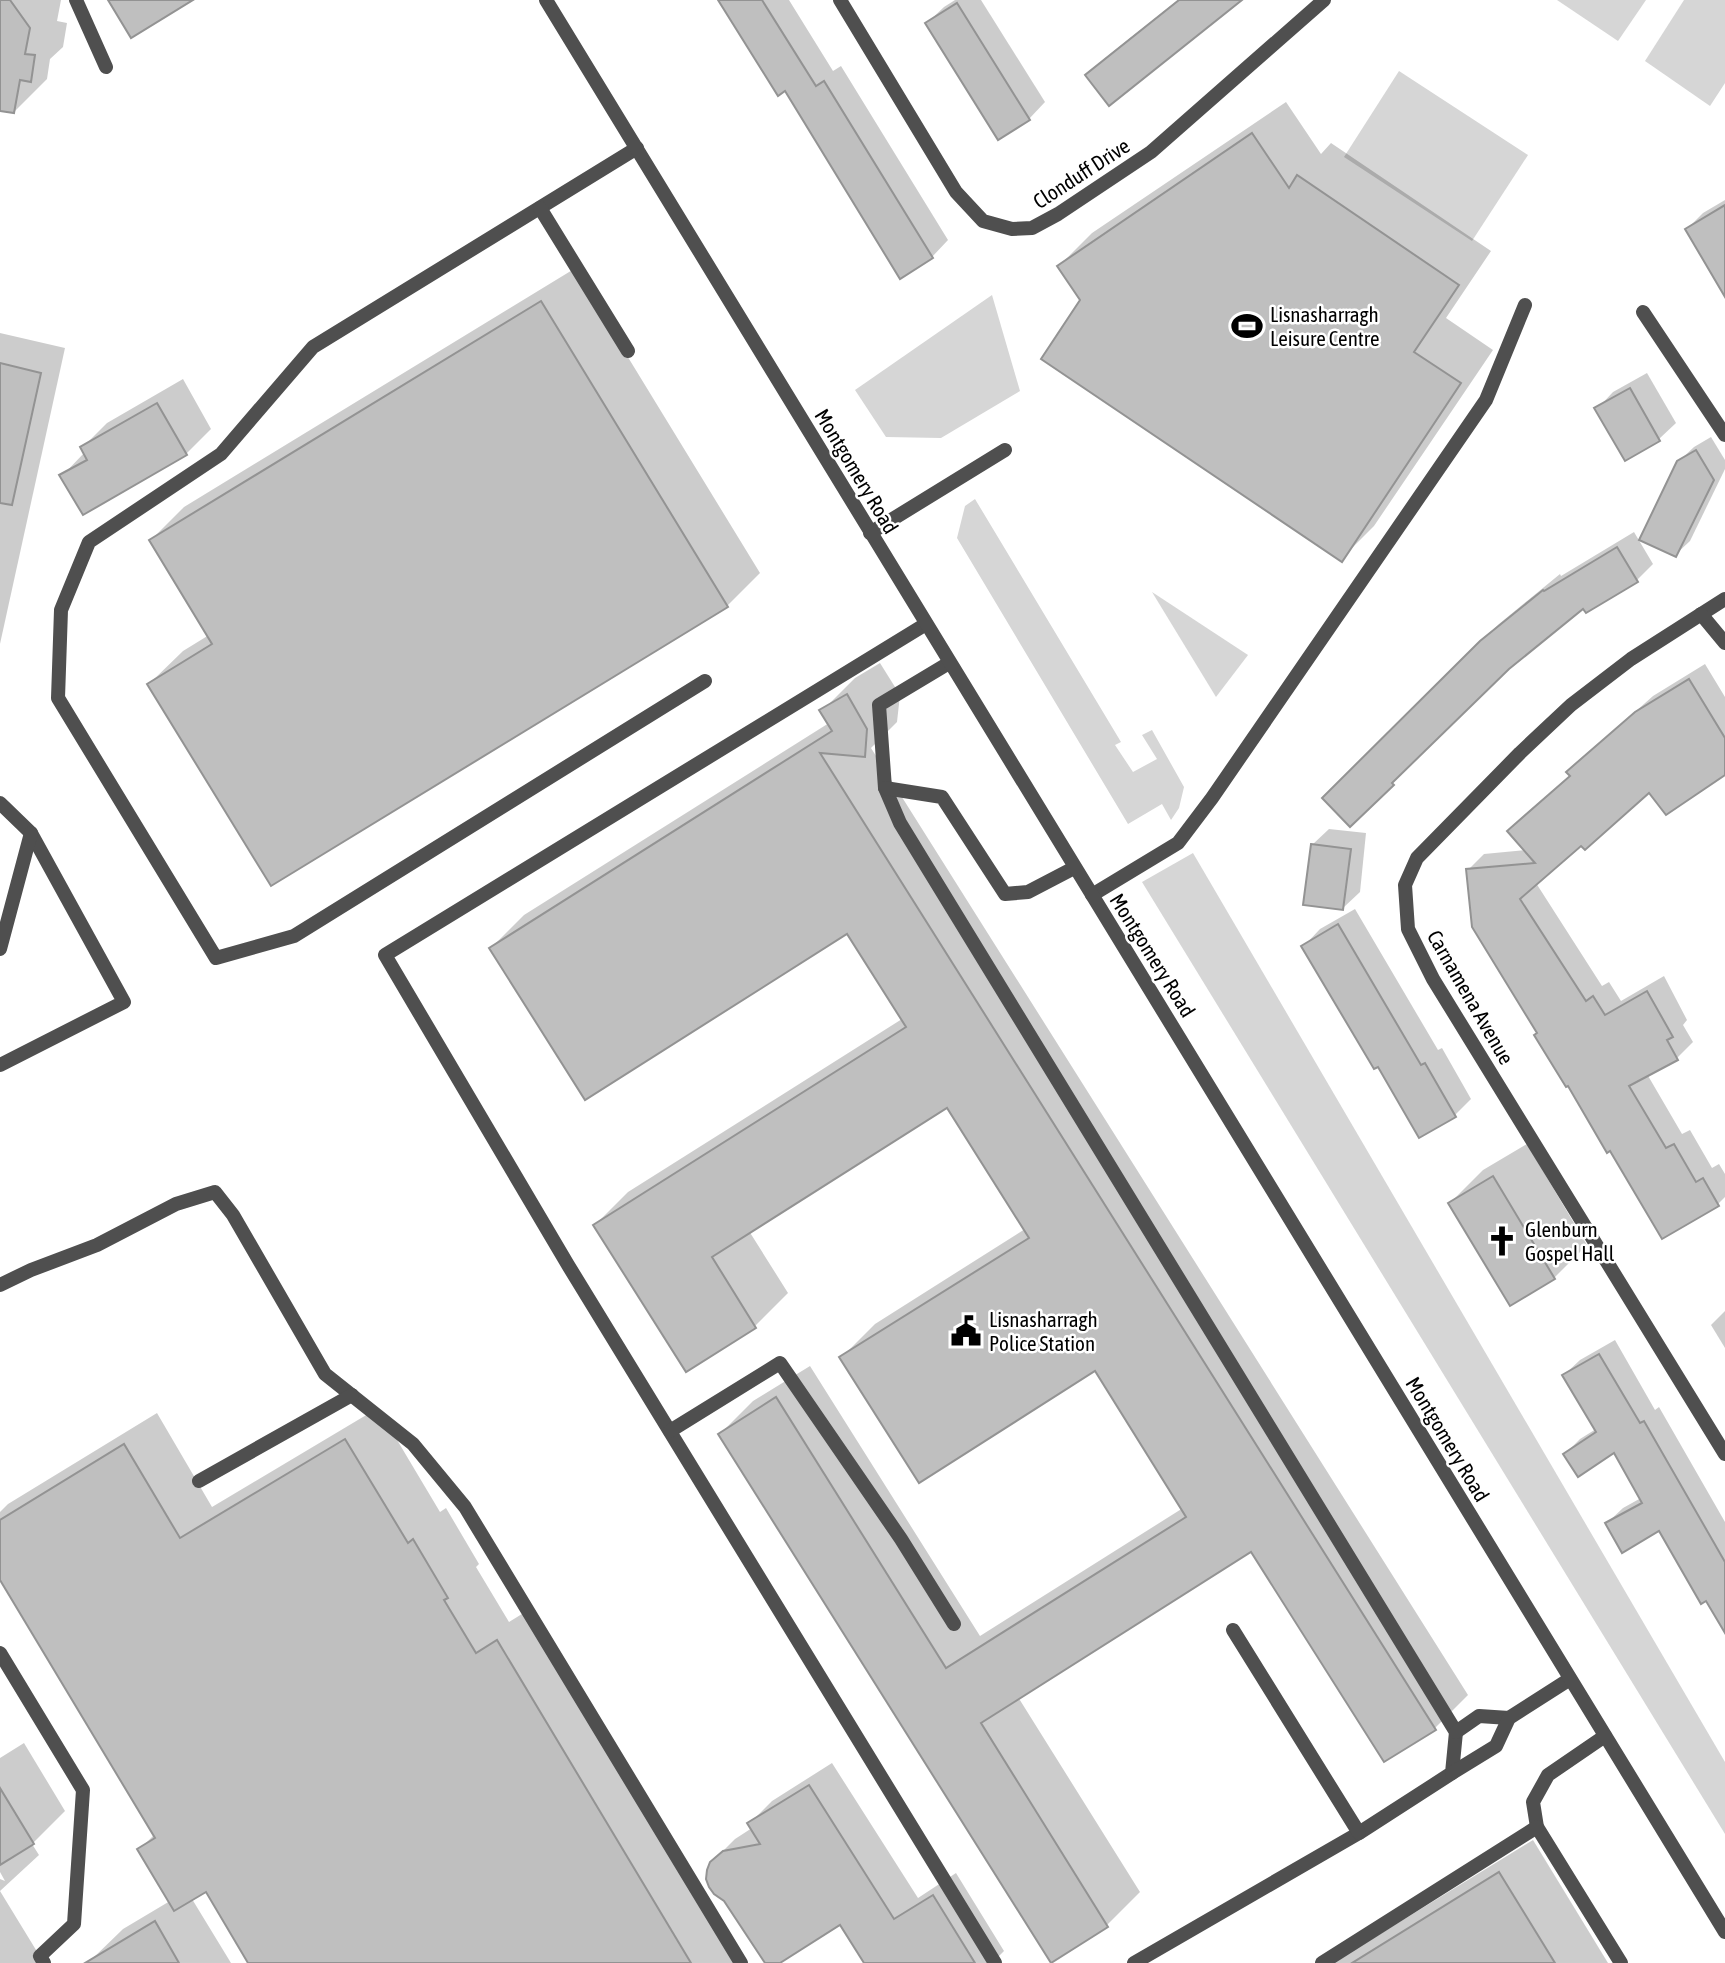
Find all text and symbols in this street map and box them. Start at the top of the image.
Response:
street label: Clonduff Drive [1028,133,1134,213]
place label: Lisnasharragh Leisure Centre [1270,302,1380,350]
sports icon: Lisnasharragh Leisure Centre [1230,309,1264,343]
street label: Montgomery Road [810,404,904,538]
street label: Montgomery Road [1105,889,1201,1021]
street label: Carnamena Avenue [1423,926,1519,1068]
place label: Glenburn Gospel Hall [1525,1217,1615,1265]
church icon: Glenburn Gospel Hall [1485,1224,1519,1258]
place label: Lisnasharragh Police Station [989,1307,1098,1355]
public building icon: Lisnasharragh Police Station [949,1314,983,1348]
street label: Montgomery Road [1401,1372,1495,1506]

